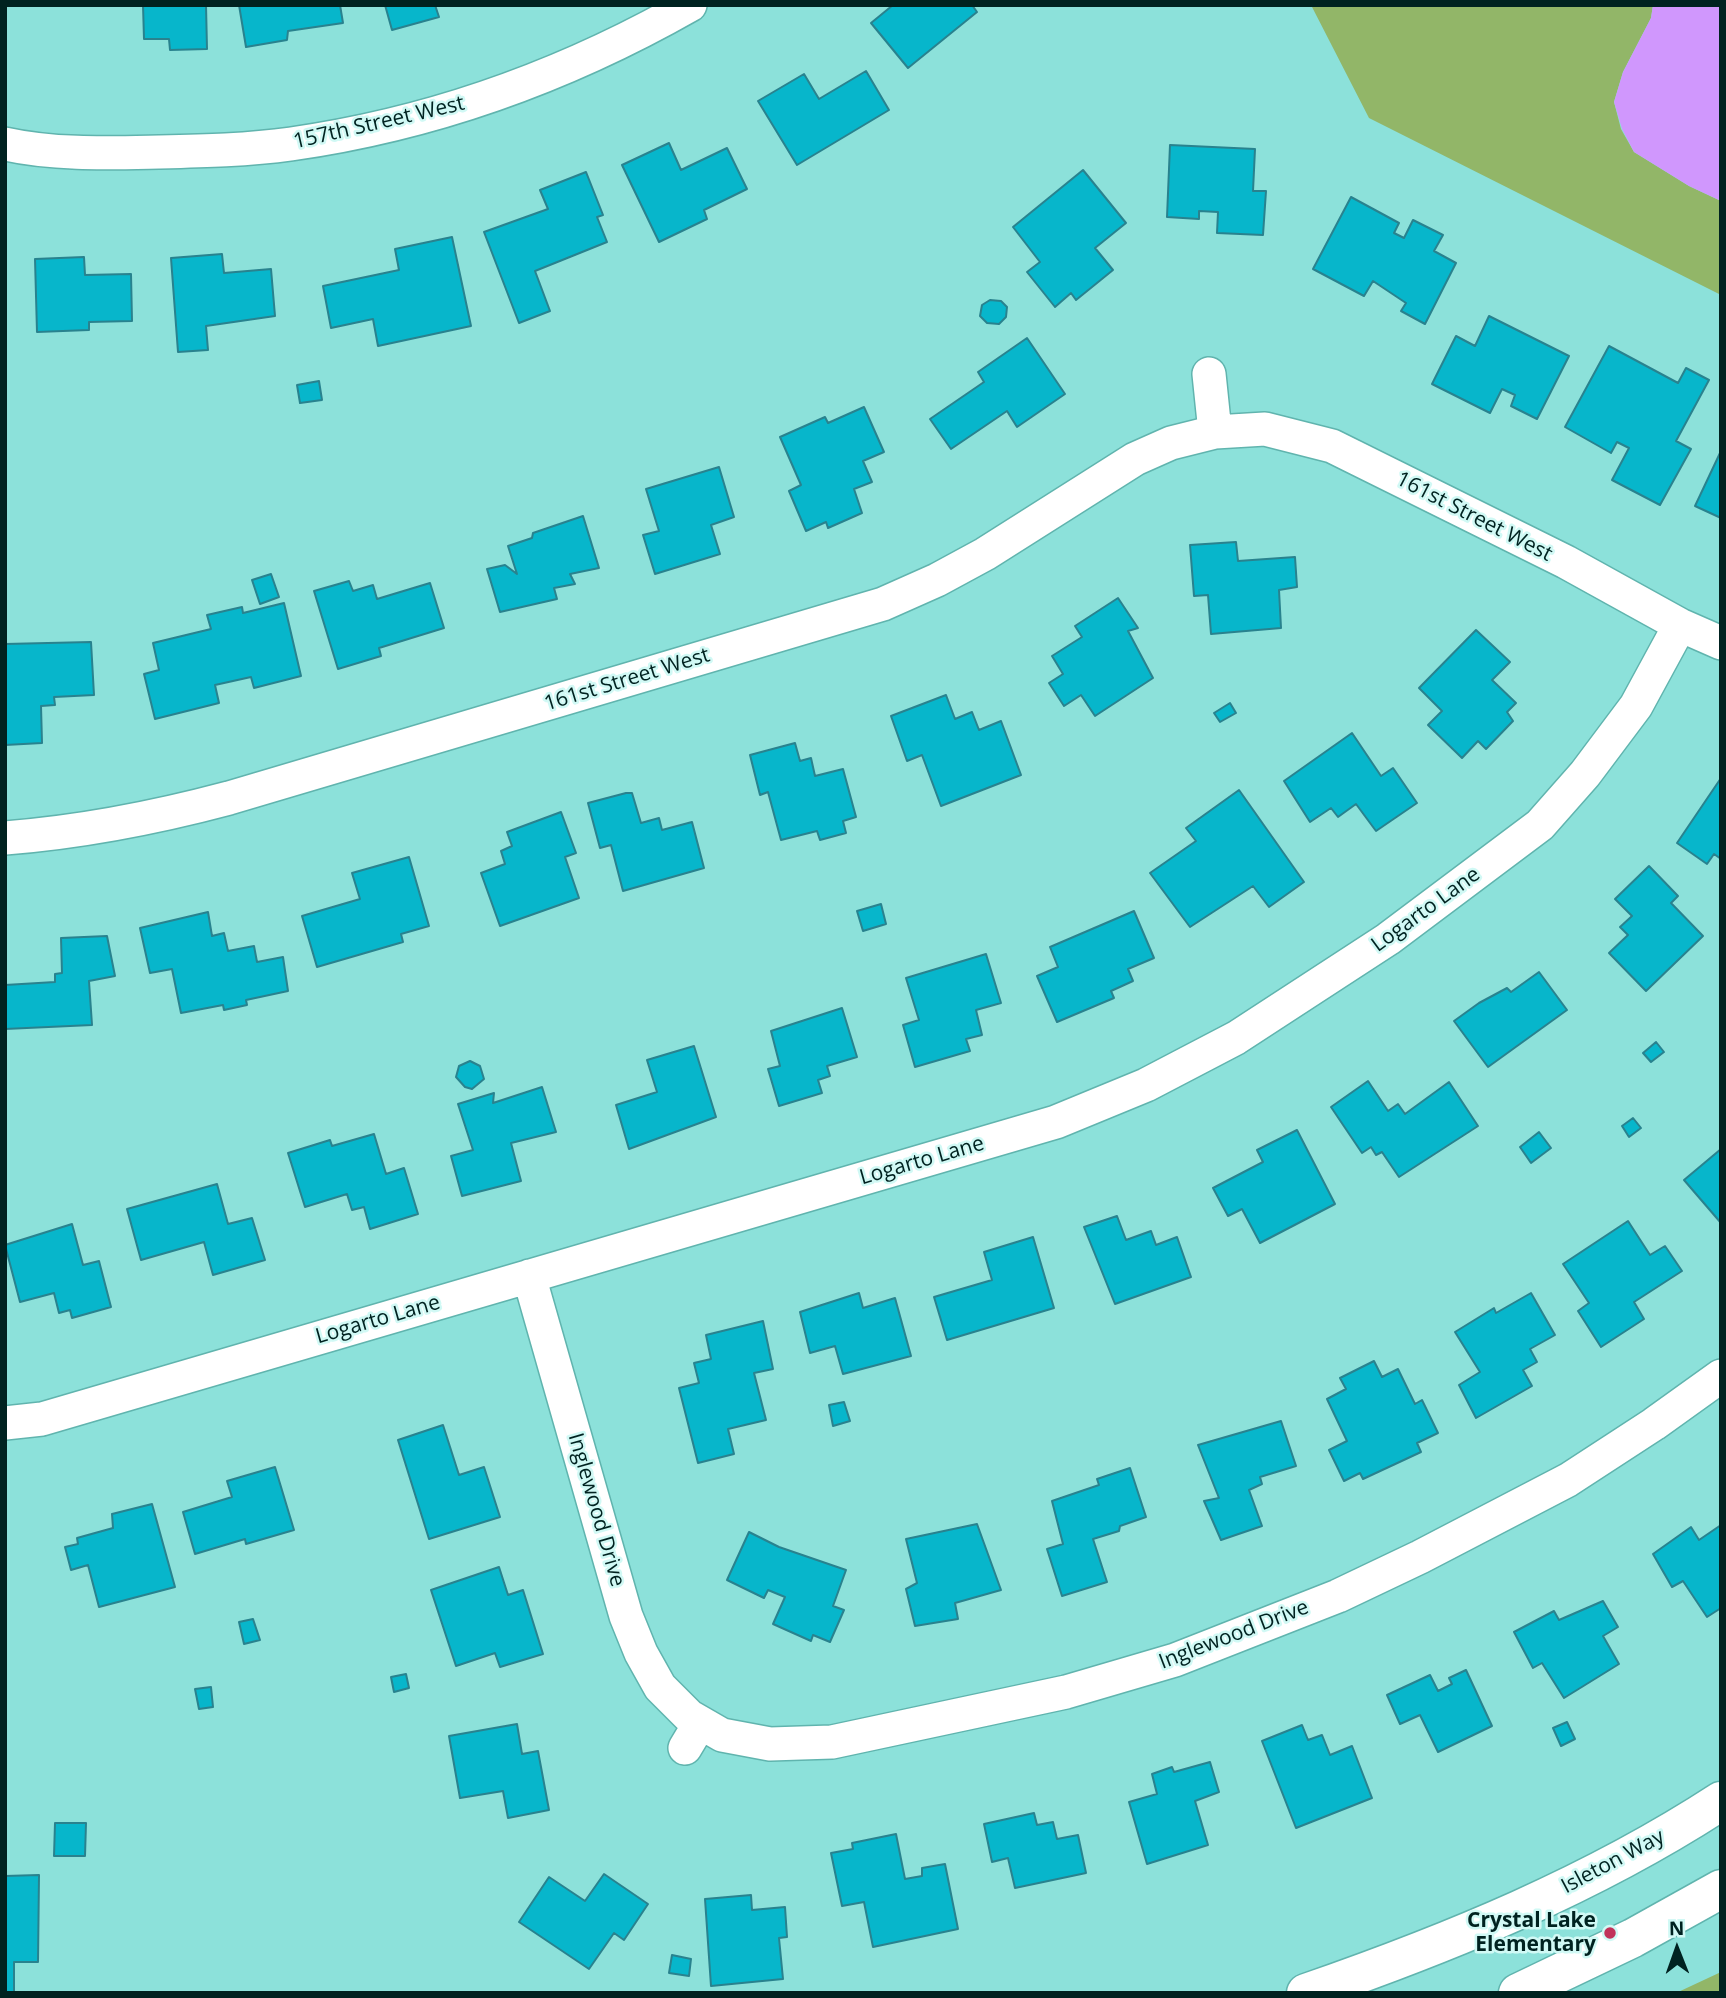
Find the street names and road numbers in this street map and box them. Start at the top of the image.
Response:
street label: 157th Street West [291,91,467,155]
street label: 161st Street West [1392,467,1556,567]
street label: 161st Street West [541,643,713,717]
street label: Logarto Lane [1367,862,1485,958]
street label: Logarto Lane [857,1131,987,1191]
street label: Logarto Lane [313,1290,443,1350]
street label: Inglewood Drive [562,1430,630,1590]
street label: Inglewood Drive [1156,1595,1312,1675]
street label: Isleton Way [1557,1824,1669,1900]

